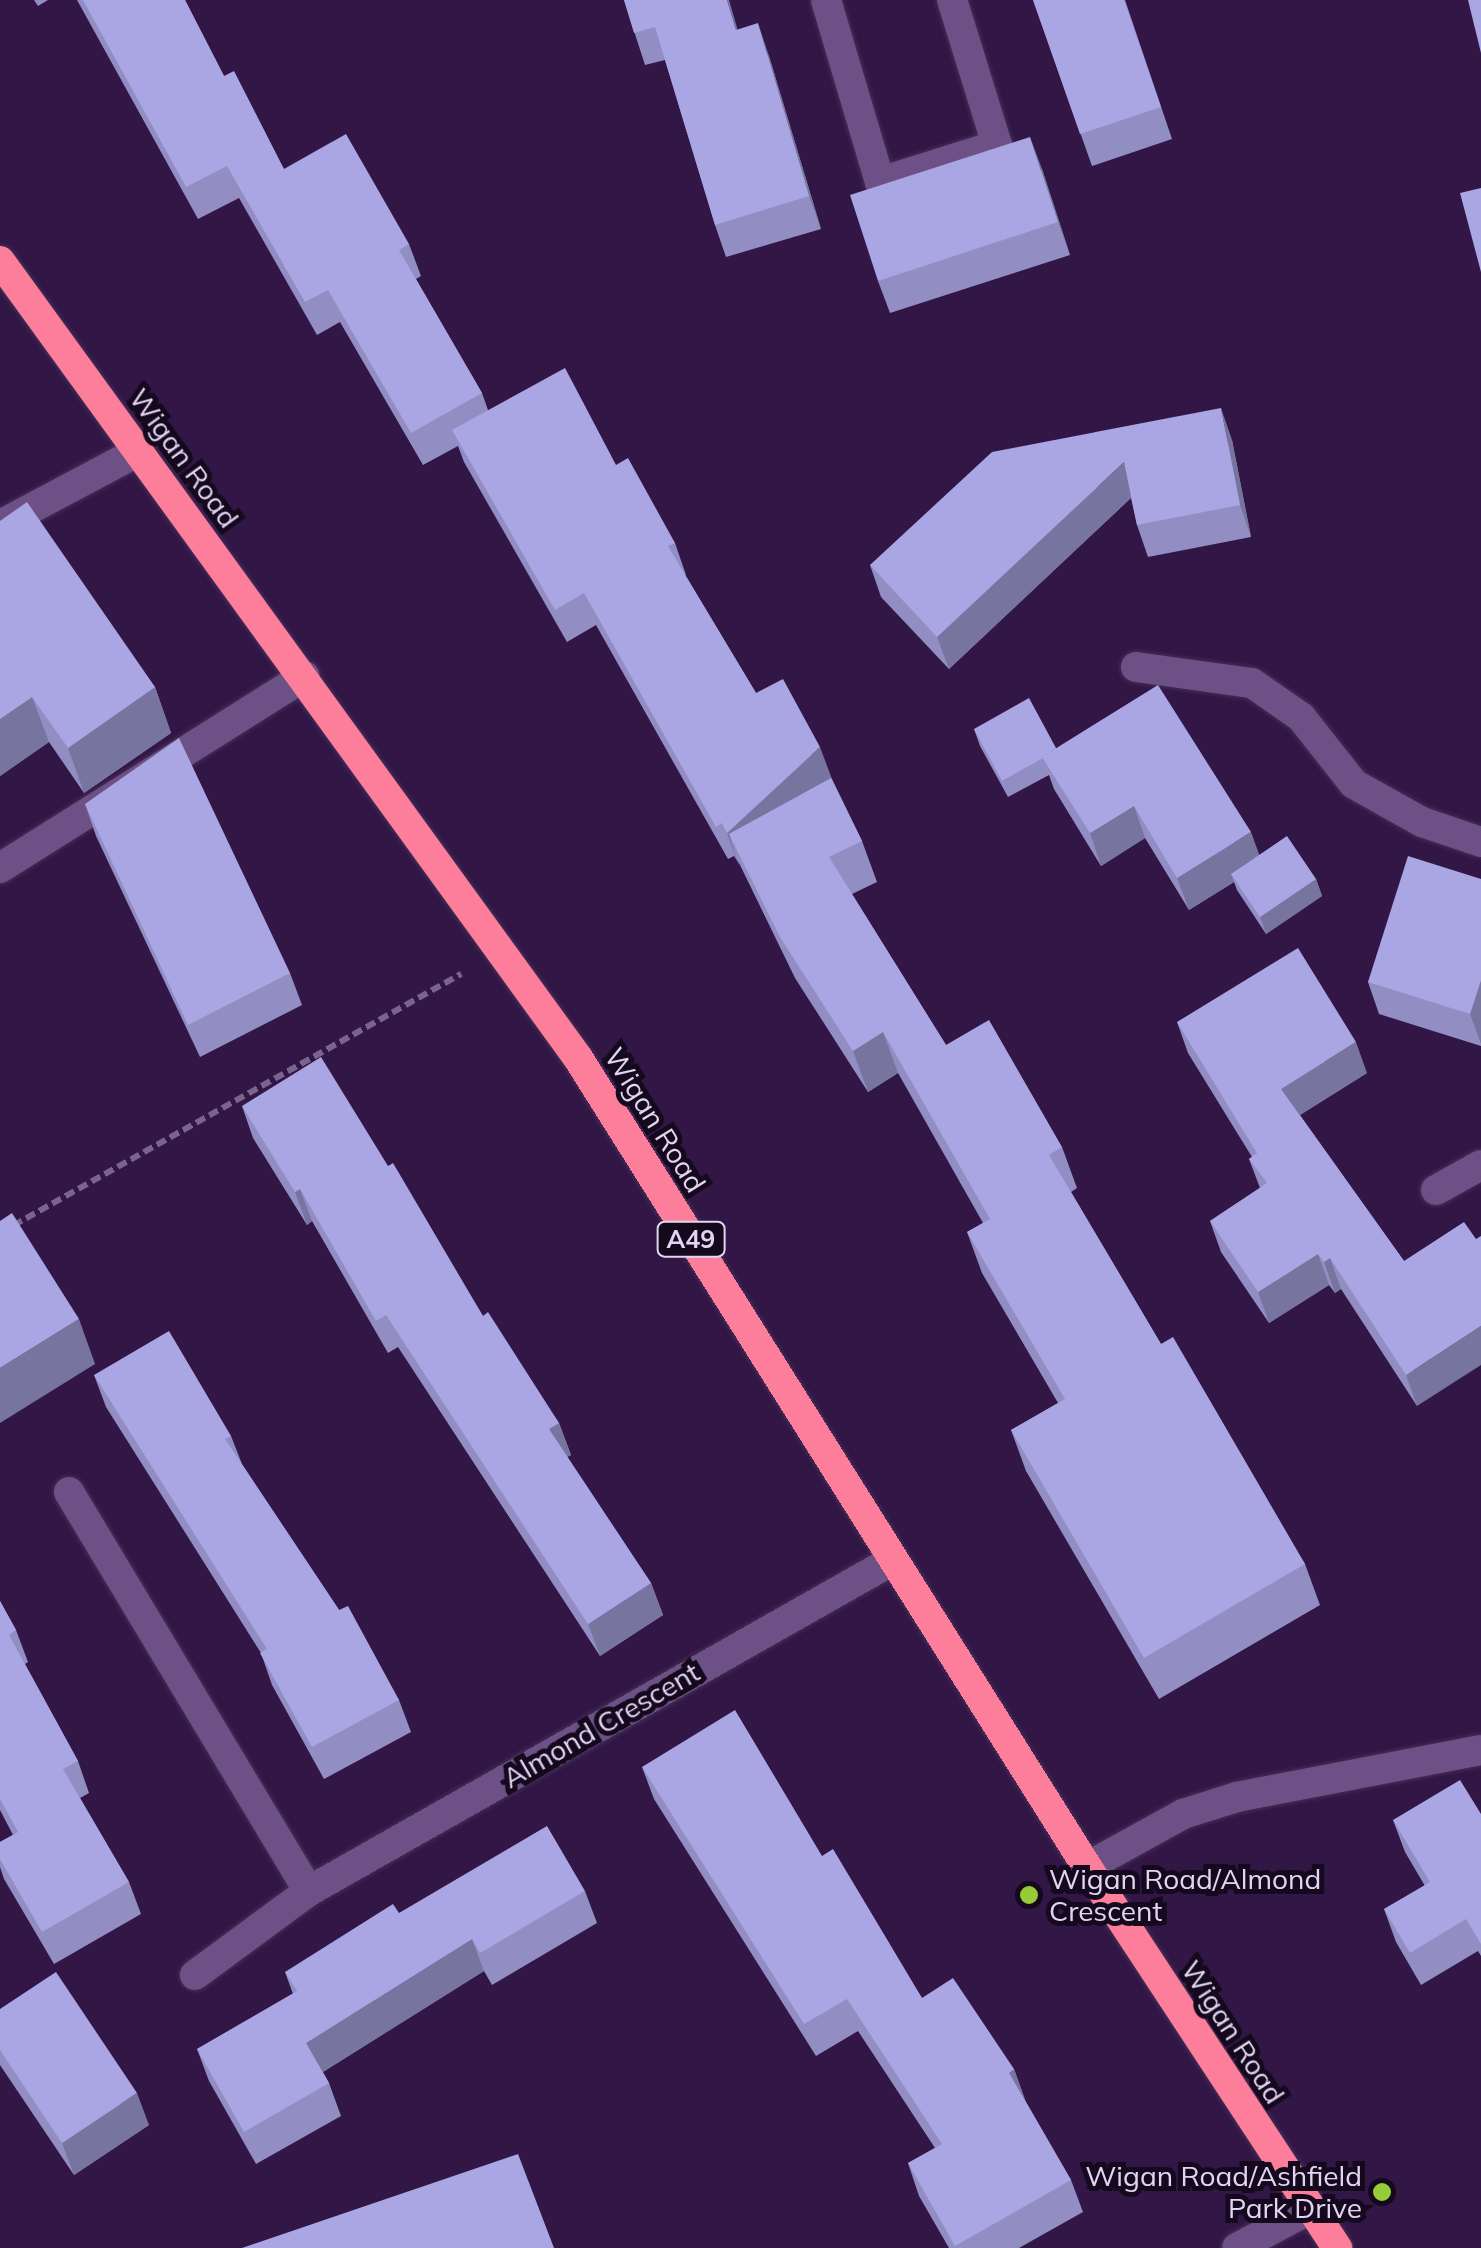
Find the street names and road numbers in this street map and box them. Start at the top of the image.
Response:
street label: Wigan Road [122,382,246,534]
street label: Wigan Road [597,1042,713,1198]
road number: A49 [656,1219,726,1259]
street label: Almond Crescent [497,1655,705,1795]
street label: Wigan Road [1174,1954,1292,2110]

